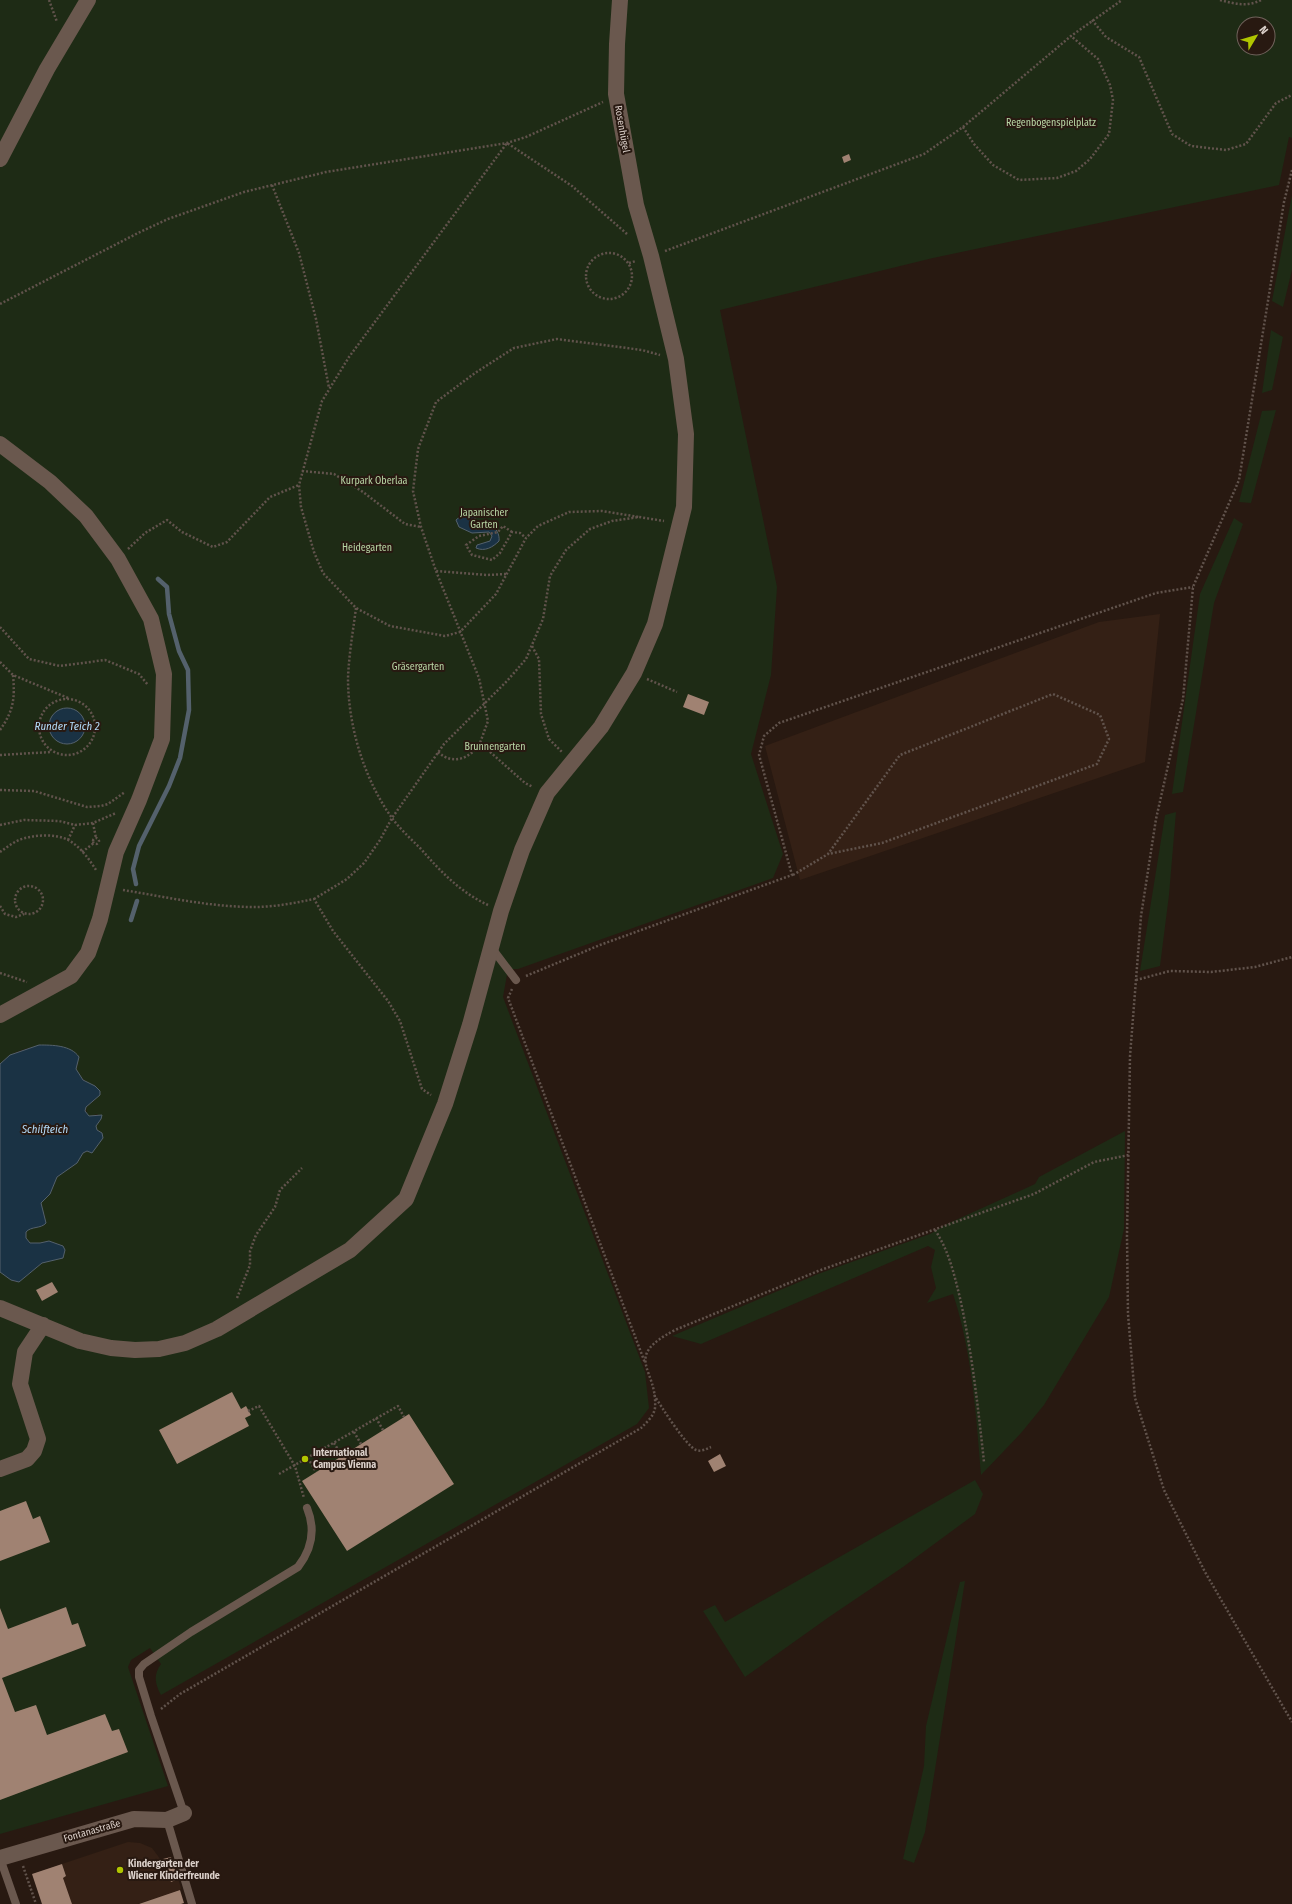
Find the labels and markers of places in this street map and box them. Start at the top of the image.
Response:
place label: International Campus Vienna [313,1447,376,1471]
marker: International Campus Vienna [300,1454,310,1464]
place label: Kindergarten der Wiener Kinderfreunde [128,1858,220,1882]
marker: Kindergarten der Wiener Kinderfreunde [115,1865,125,1875]

